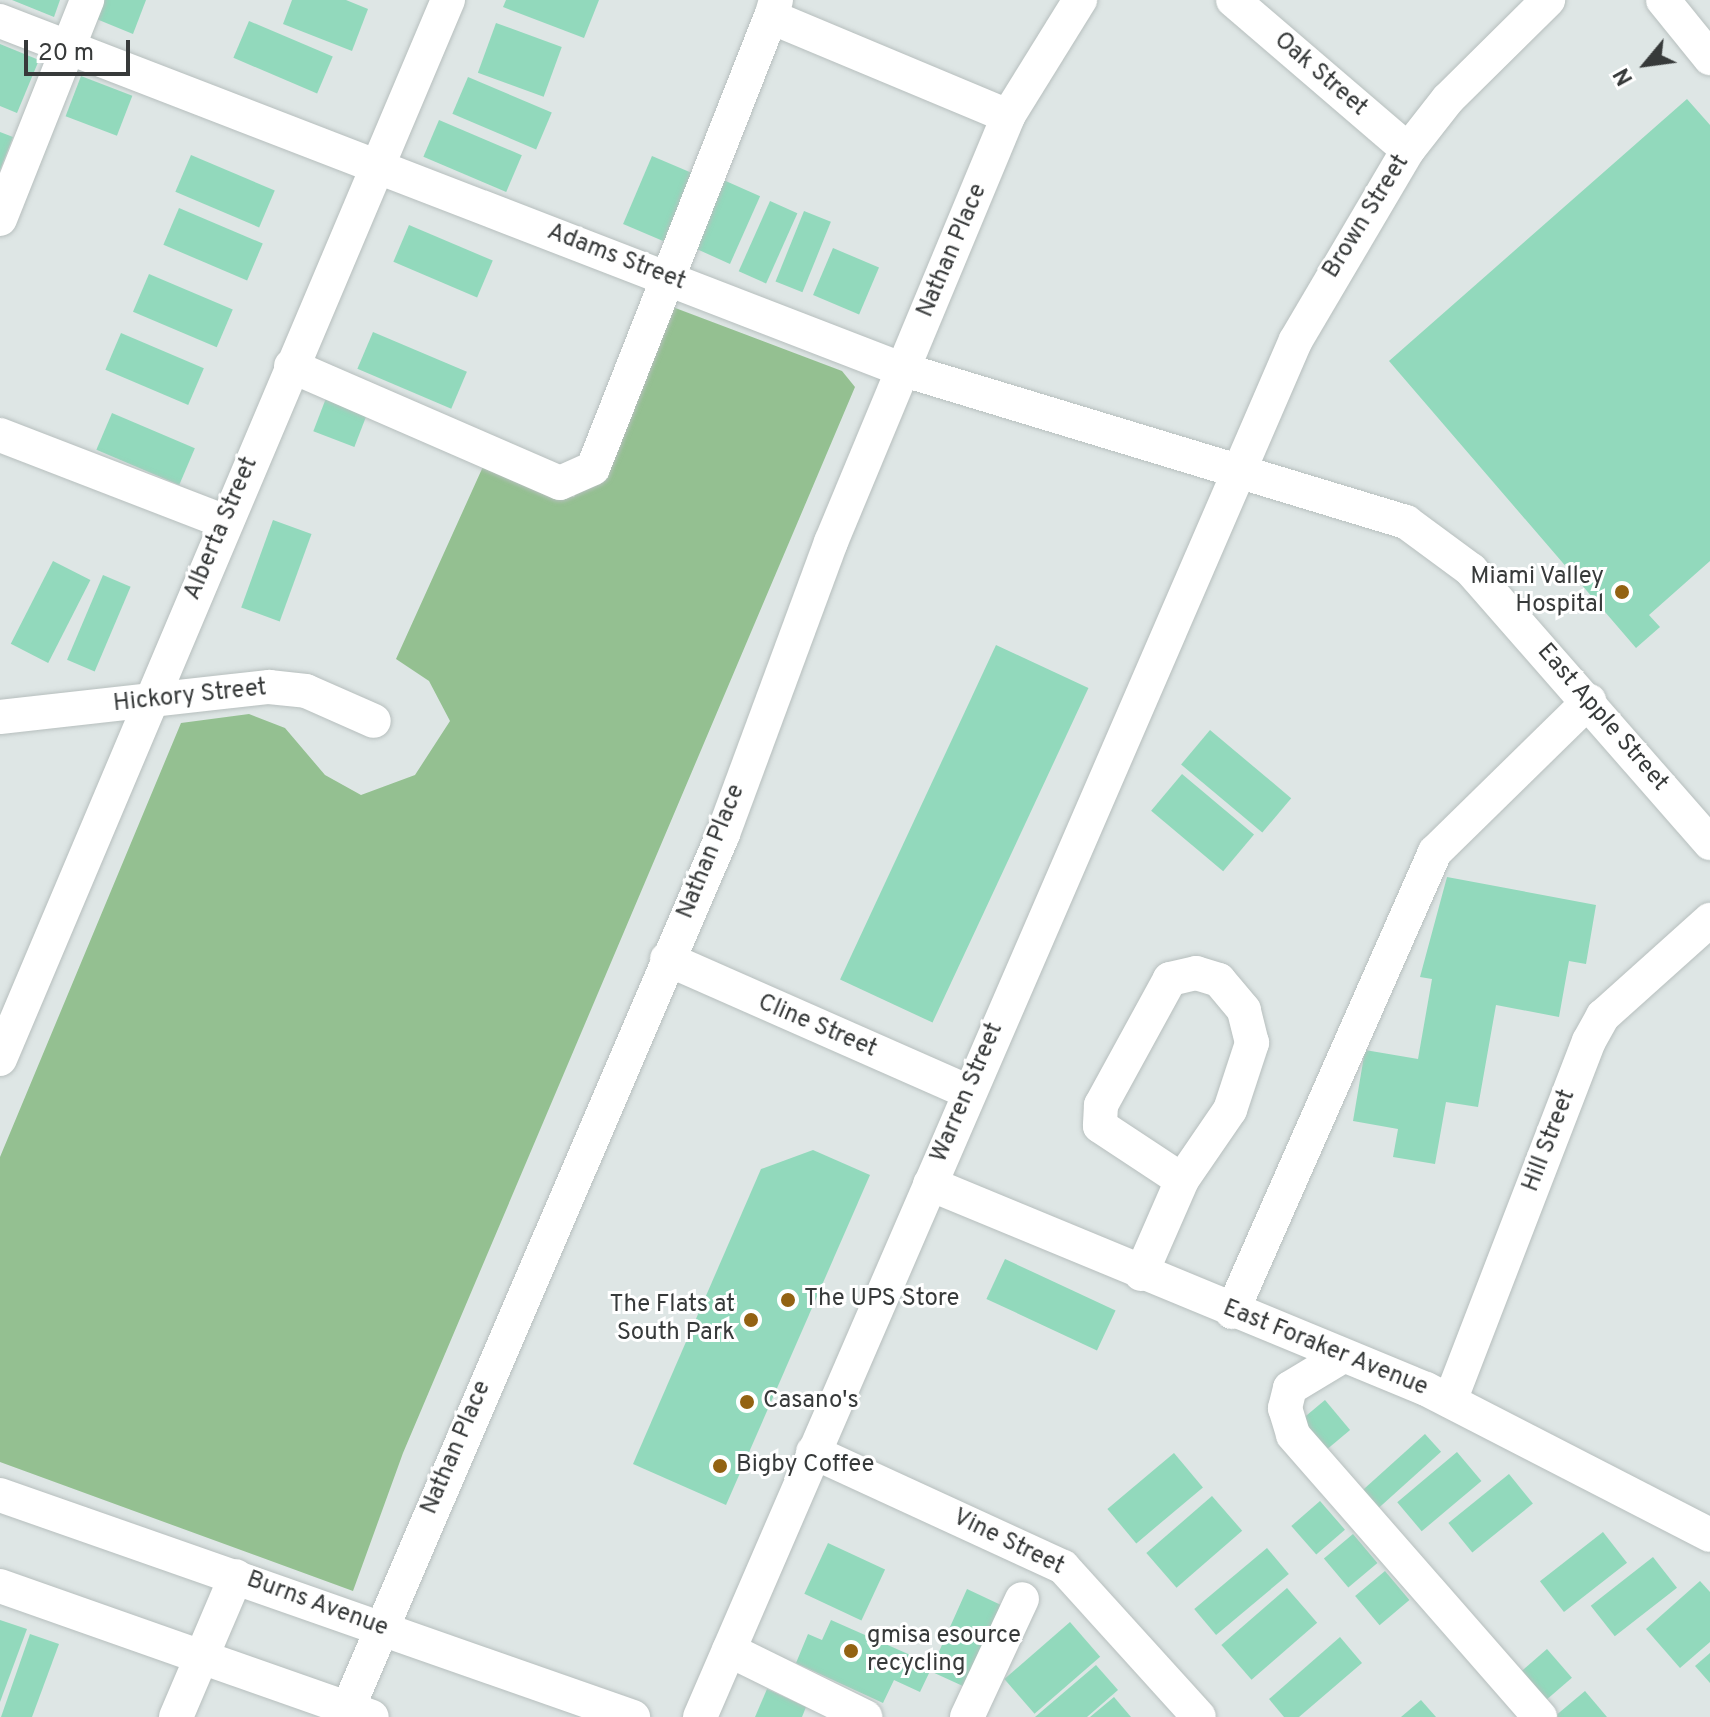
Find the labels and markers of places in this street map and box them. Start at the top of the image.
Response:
place label: Miami Valley Hospital [1469,564,1604,620]
marker: Miami Valley Hospital [1611,581,1633,603]
place label: The UPS Store [804,1286,959,1314]
marker: The UPS Store [779,1291,797,1309]
place label: The Flats at South Park [609,1292,735,1348]
marker: The Flats at South Park [742,1311,760,1329]
place label: Casano's [763,1388,859,1416]
marker: Casano's [738,1393,756,1411]
place label: Bigby Coffee [736,1452,875,1480]
marker: Bigby Coffee [711,1457,729,1475]
place label: gmisa esource recycling [867,1623,1021,1679]
marker: gmisa esource recycling [842,1642,860,1660]

